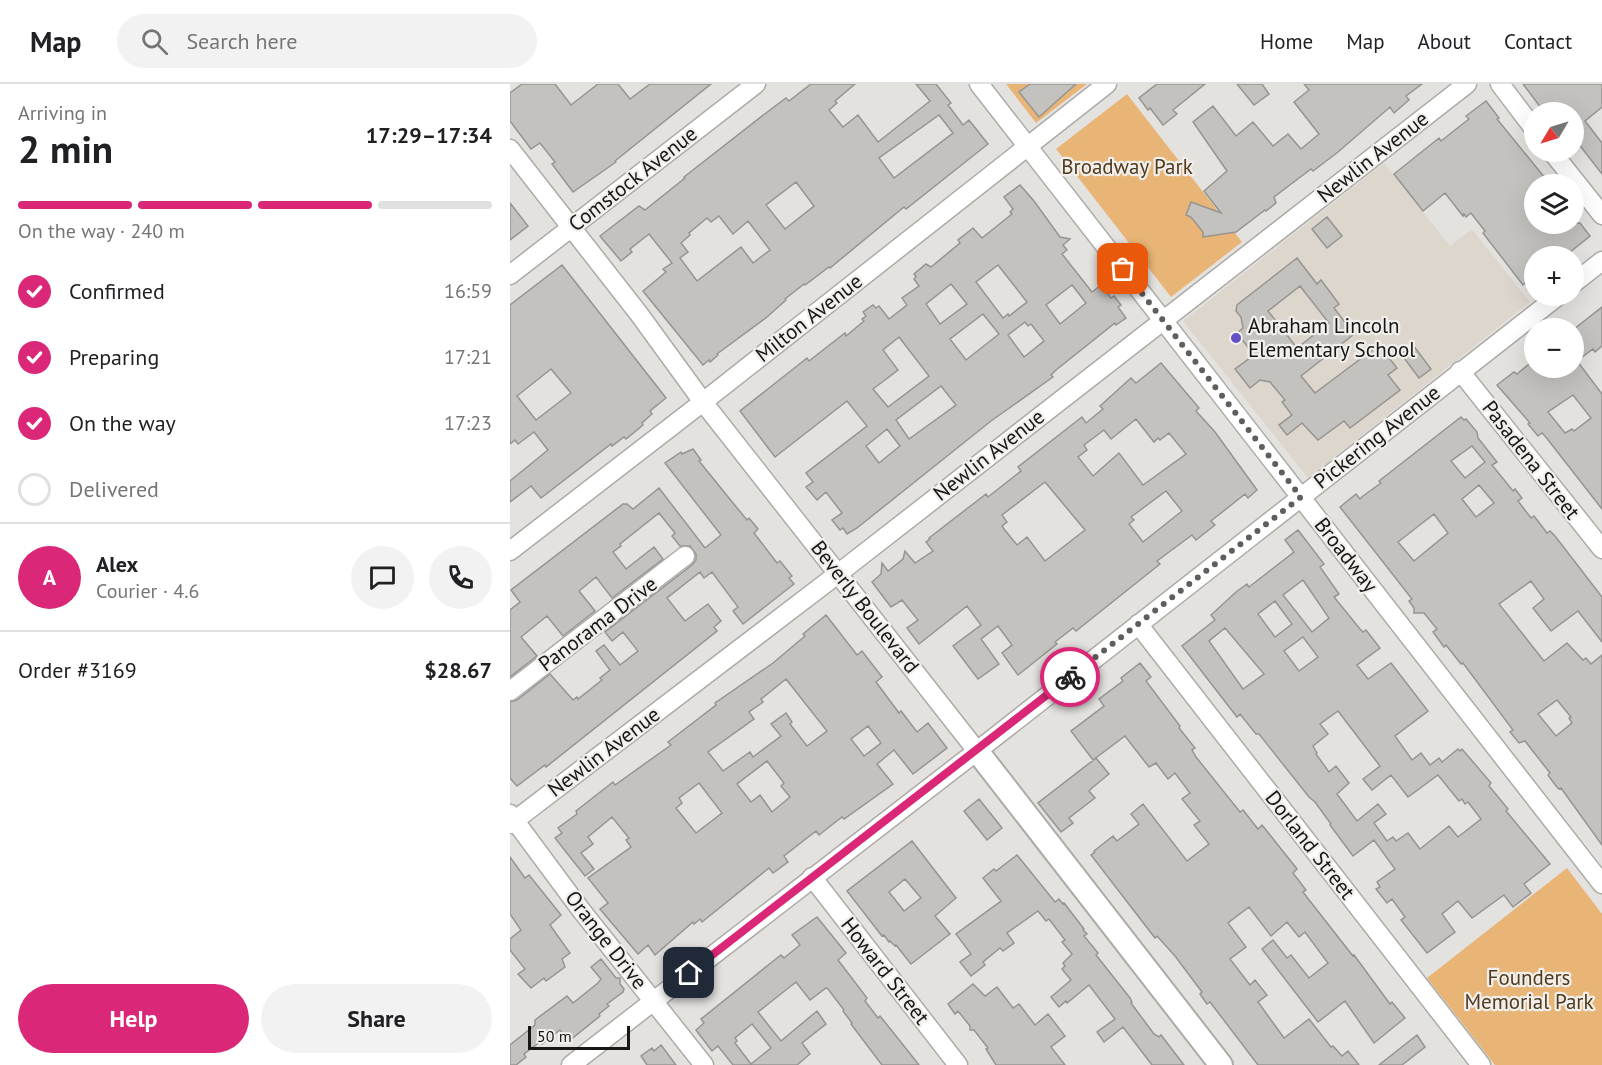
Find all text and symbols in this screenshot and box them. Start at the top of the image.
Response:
search box [117,14,537,68]
text: Map [30,23,81,60]
icon: search [138,25,171,58]
text: Search here [186,27,297,55]
text: Home [1260,28,1313,55]
text: Map [1346,28,1385,55]
text: About [1418,28,1471,55]
text: Contact [1504,28,1572,55]
text: Arriving in [18,100,107,126]
north arrow [1524,102,1584,162]
map controls [1524,102,1584,378]
street label: Newlin Avenue [1312,105,1434,208]
street label: Comstock Avenue [563,120,702,237]
text: 17:29–17:34 [366,121,492,149]
text: 2 min [18,123,113,174]
park label: Broadway Park [1061,153,1193,180]
button: layers [1524,174,1584,234]
text: On the way · 240 m [18,218,185,244]
pin [1097,243,1148,294]
button: + [1524,246,1584,306]
icon: bag [1106,252,1139,285]
street label: Milton Avenue [750,267,868,368]
icon: check [18,275,51,308]
text: Confirmed [69,277,165,305]
text: 16:59 [444,278,492,304]
place label: Abraham Lincoln Elementary School [1248,312,1415,363]
button: − [1524,318,1584,378]
marker: Abraham Lincoln Elementary School [1229,331,1243,345]
icon: check [18,341,51,374]
text: Preparing [69,343,159,371]
text: 17:21 [444,344,492,370]
street label: Pickering Avenue [1308,379,1445,494]
street label: Pasadena Street [1476,395,1586,525]
street label: Newlin Avenue [928,403,1050,506]
icon: check [18,407,51,440]
text: On the way [69,409,176,437]
text: 17:23 [444,410,492,436]
text: Delivered [69,475,159,503]
street label: Broadway [1309,512,1384,598]
street label: Beverly Boulevard [805,535,926,678]
button: chat [351,546,414,609]
button: phone [429,546,492,609]
text: Alex [96,550,138,578]
text: A [43,563,56,591]
street label: Panorama Drive [533,570,662,677]
text: Courier · 4.6 [96,578,199,604]
courier [1040,647,1100,707]
text: Order #3169 [18,656,137,684]
text: $28.67 [424,656,492,684]
icon: bike [1054,661,1087,694]
street label: Newlin Avenue [542,701,665,803]
street label: Dorland Street [1260,785,1361,905]
street label: Orange Drive [559,885,653,995]
street label: Howard Street [835,912,936,1030]
pin [663,947,714,998]
icon: home [672,956,705,989]
park label: Founders Memorial Park [1464,964,1594,1015]
button: Help [18,984,249,1053]
button: Share [261,984,492,1053]
scale bar [528,1023,630,1050]
text: 50 m [537,1026,572,1046]

